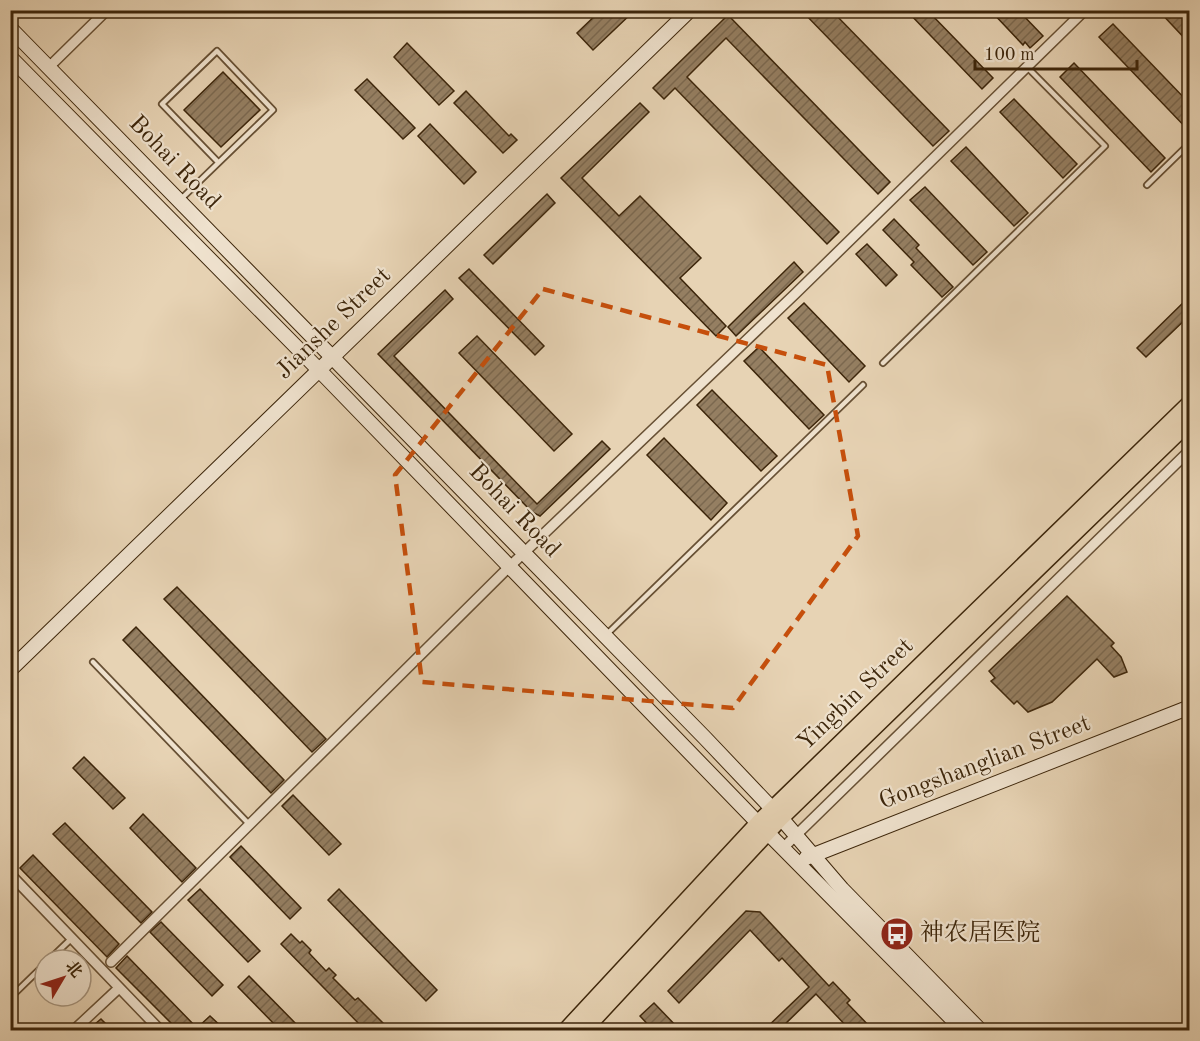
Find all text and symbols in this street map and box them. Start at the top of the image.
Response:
scale bar [975,33,1137,71]
text: 100 m [984,46,1035,64]
street label: Bohai Road [124,111,224,215]
street label: Jianshe Street [272,264,396,384]
street label: Bohai Road [464,459,564,563]
street label: Yingbin Street [794,634,918,756]
street label: Gongshanglian Street [876,712,1094,814]
bus stop icon: 神农居医院 [879,916,915,952]
place label: 神农居医院 [920,919,1040,946]
north arrow [33,948,93,1008]
text: 北 [62,957,86,981]

